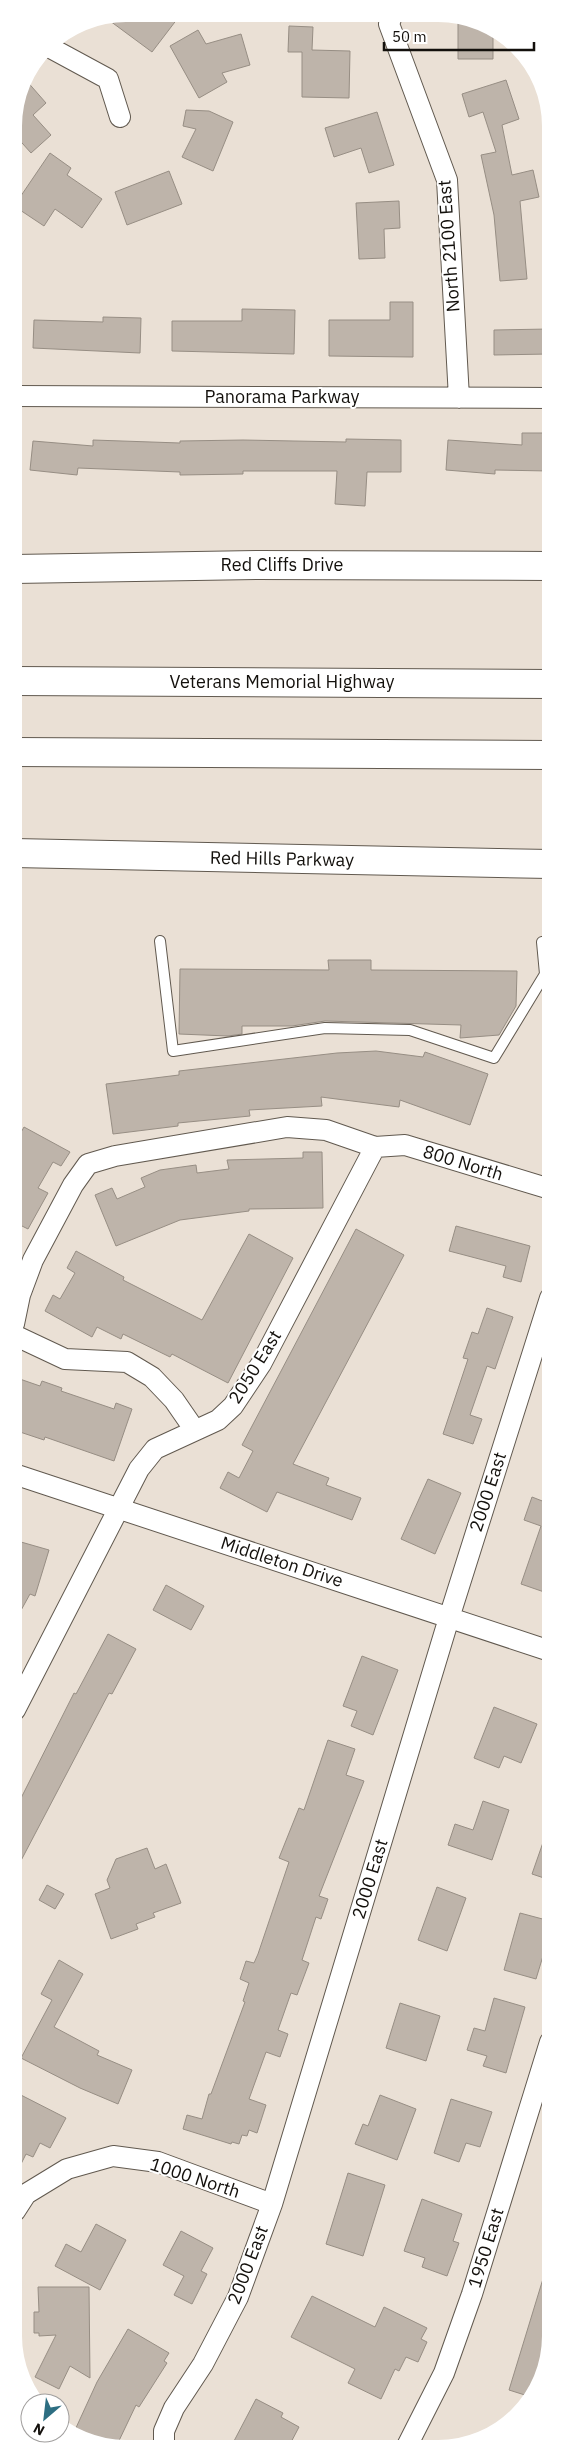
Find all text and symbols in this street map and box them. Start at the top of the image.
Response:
scale bar [384,20,534,52]
text: 50 m [392,27,427,46]
street label: North 2100 East [432,179,465,313]
street label: Panorama Parkway [205,385,359,408]
street label: Red Cliffs Drive [221,553,344,576]
street label: Veterans Memorial Highway [170,670,395,693]
street label: Red Hills Parkway [210,846,354,871]
street label: 800 North [420,1139,506,1186]
street label: 2050 East [223,1326,286,1408]
street label: 2000 East [464,1449,511,1535]
street label: Middleton Drive [218,1531,346,1592]
street label: 2000 East [346,1836,393,1922]
street label: 1000 North [147,2152,243,2203]
street label: 1950 East [462,2205,509,2291]
street label: 2000 East [222,2222,273,2307]
north arrow [20,2393,70,2443]
text: N [30,2419,48,2440]

